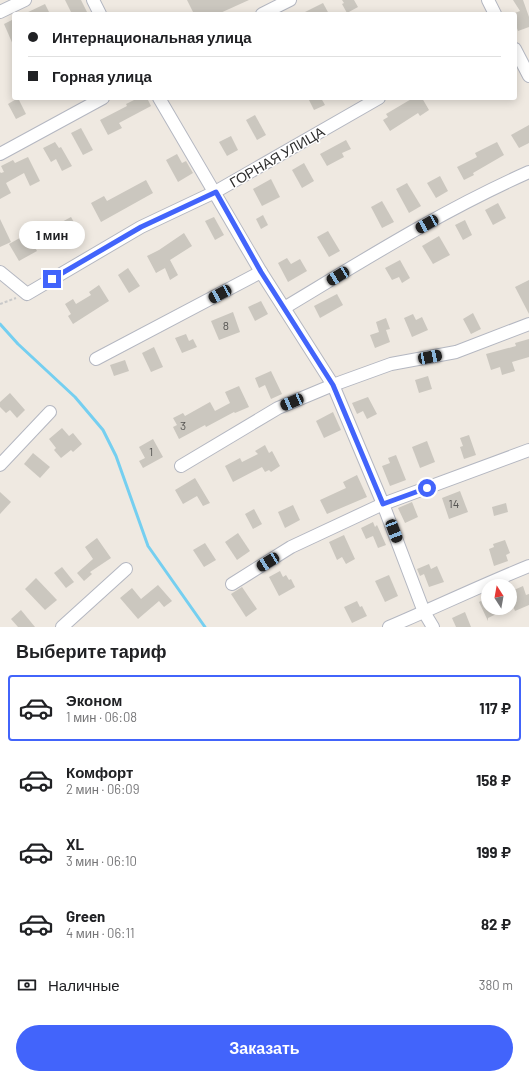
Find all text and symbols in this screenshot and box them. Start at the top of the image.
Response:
text: Интернациональная улица [52,28,252,46]
text: Горная улица [52,67,152,85]
street label: ГОРНАЯ УЛИЦА [226,122,328,191]
car [414,213,440,235]
callout: 1 мин [19,221,85,249]
text: 1 мин [36,227,68,243]
car [325,265,351,287]
route end [43,270,61,288]
car [207,283,233,305]
house number: 8 [223,318,229,332]
car [417,349,443,365]
car [279,392,305,412]
house number: 3 [180,418,186,432]
house number: 1 [149,444,153,458]
route start [418,479,436,497]
house number: 14 [449,496,459,510]
car [384,518,404,544]
car [255,551,281,573]
north arrow [481,579,517,615]
map controls [481,579,517,615]
text: Выберите тариф [16,640,167,662]
icon: car [18,690,54,726]
text: Эконом [66,691,122,709]
text: 117 ₽ [479,699,511,717]
text: 1 мин · 06:08 [66,709,137,725]
icon: car [18,762,54,798]
text: Комфорт [66,763,133,781]
text: 158 ₽ [476,771,511,789]
text: 2 мин · 06:09 [66,781,139,797]
icon: car [18,834,54,870]
text: XL [66,835,84,853]
text: 199 ₽ [476,843,511,861]
text: 3 мин · 06:10 [66,853,137,869]
icon: car [18,906,54,942]
text: Green [66,907,105,925]
text: 82 ₽ [481,915,511,933]
text: 4 мин · 06:11 [66,925,135,941]
icon: cash [16,974,38,996]
text: Наличные [48,976,120,994]
text: 380 m [479,977,513,993]
button: Заказать [16,1025,513,1071]

